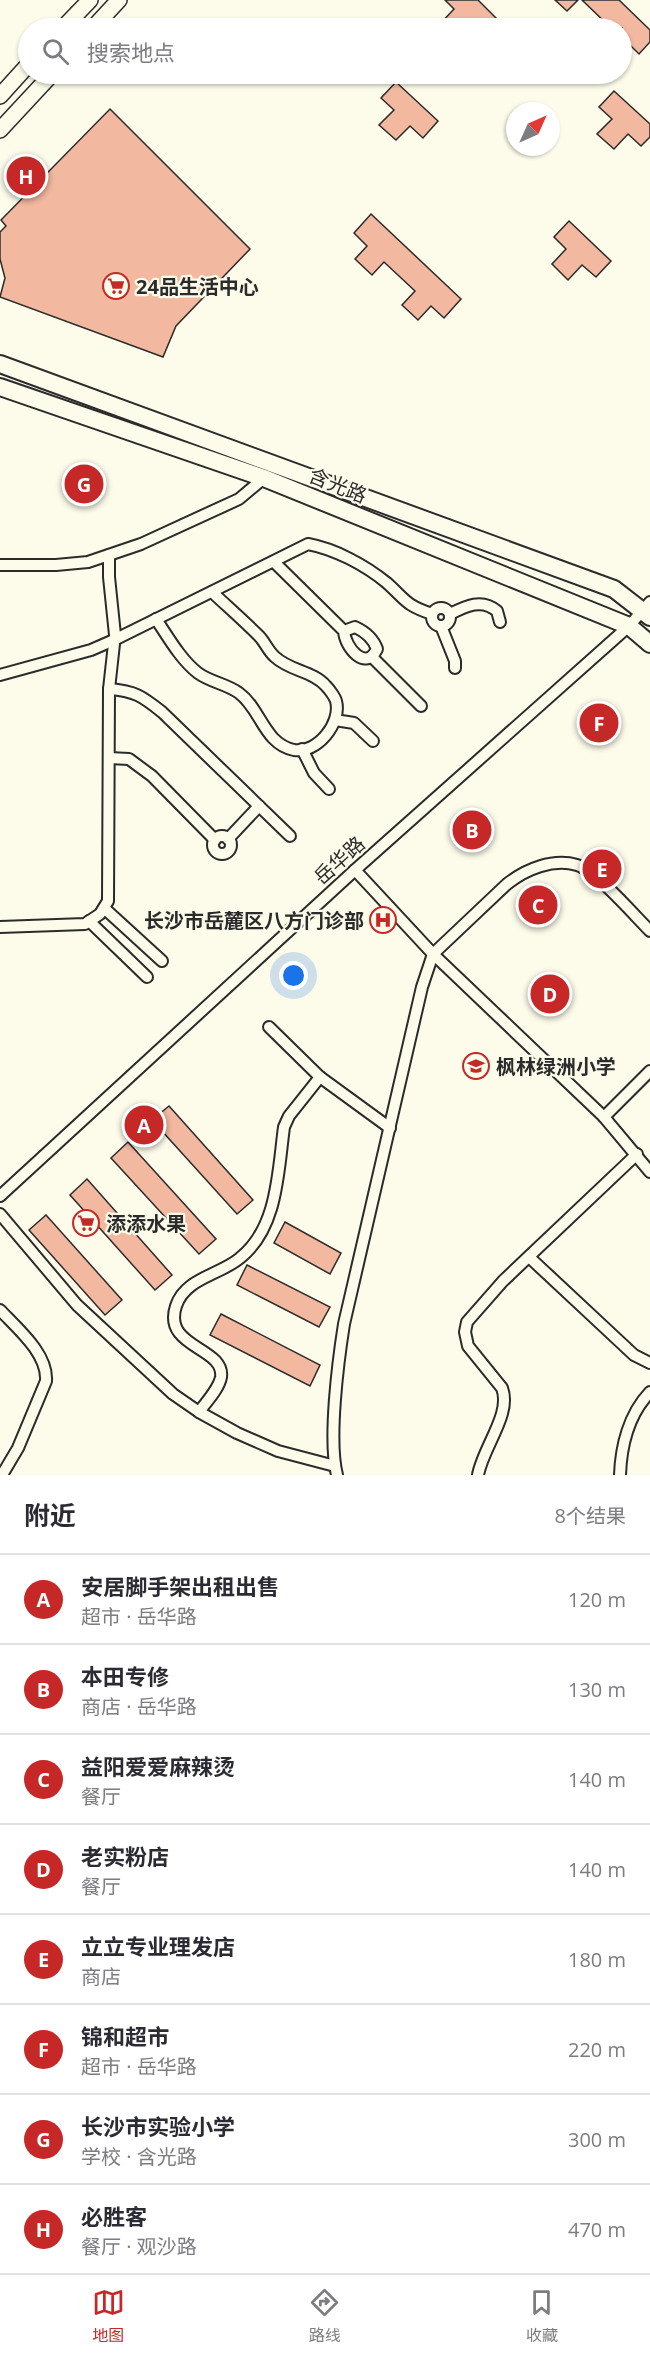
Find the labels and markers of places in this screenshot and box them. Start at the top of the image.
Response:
pin: H [6,154,46,198]
supermarket icon: 24品生活中心 [101,271,131,301]
place label: 24品生活中心 [136,273,259,300]
pin: G [64,462,104,506]
pin: F [580,700,618,746]
pin: B [452,808,492,852]
pin: E [582,846,622,892]
pin: C [518,882,558,928]
hospital icon: 长沙市岳麓区八方门诊部 [368,905,398,935]
place label: 长沙市岳麓区八方门诊部 [144,907,364,934]
pin: D [530,972,570,1016]
school or university icon: 枫林绿洲小学 [461,1051,491,1081]
place label: 枫林绿洲小学 [496,1053,616,1080]
pin: A [124,1102,164,1148]
supermarket icon: 添添水果 [71,1208,101,1238]
place label: 添添水果 [106,1210,186,1237]

